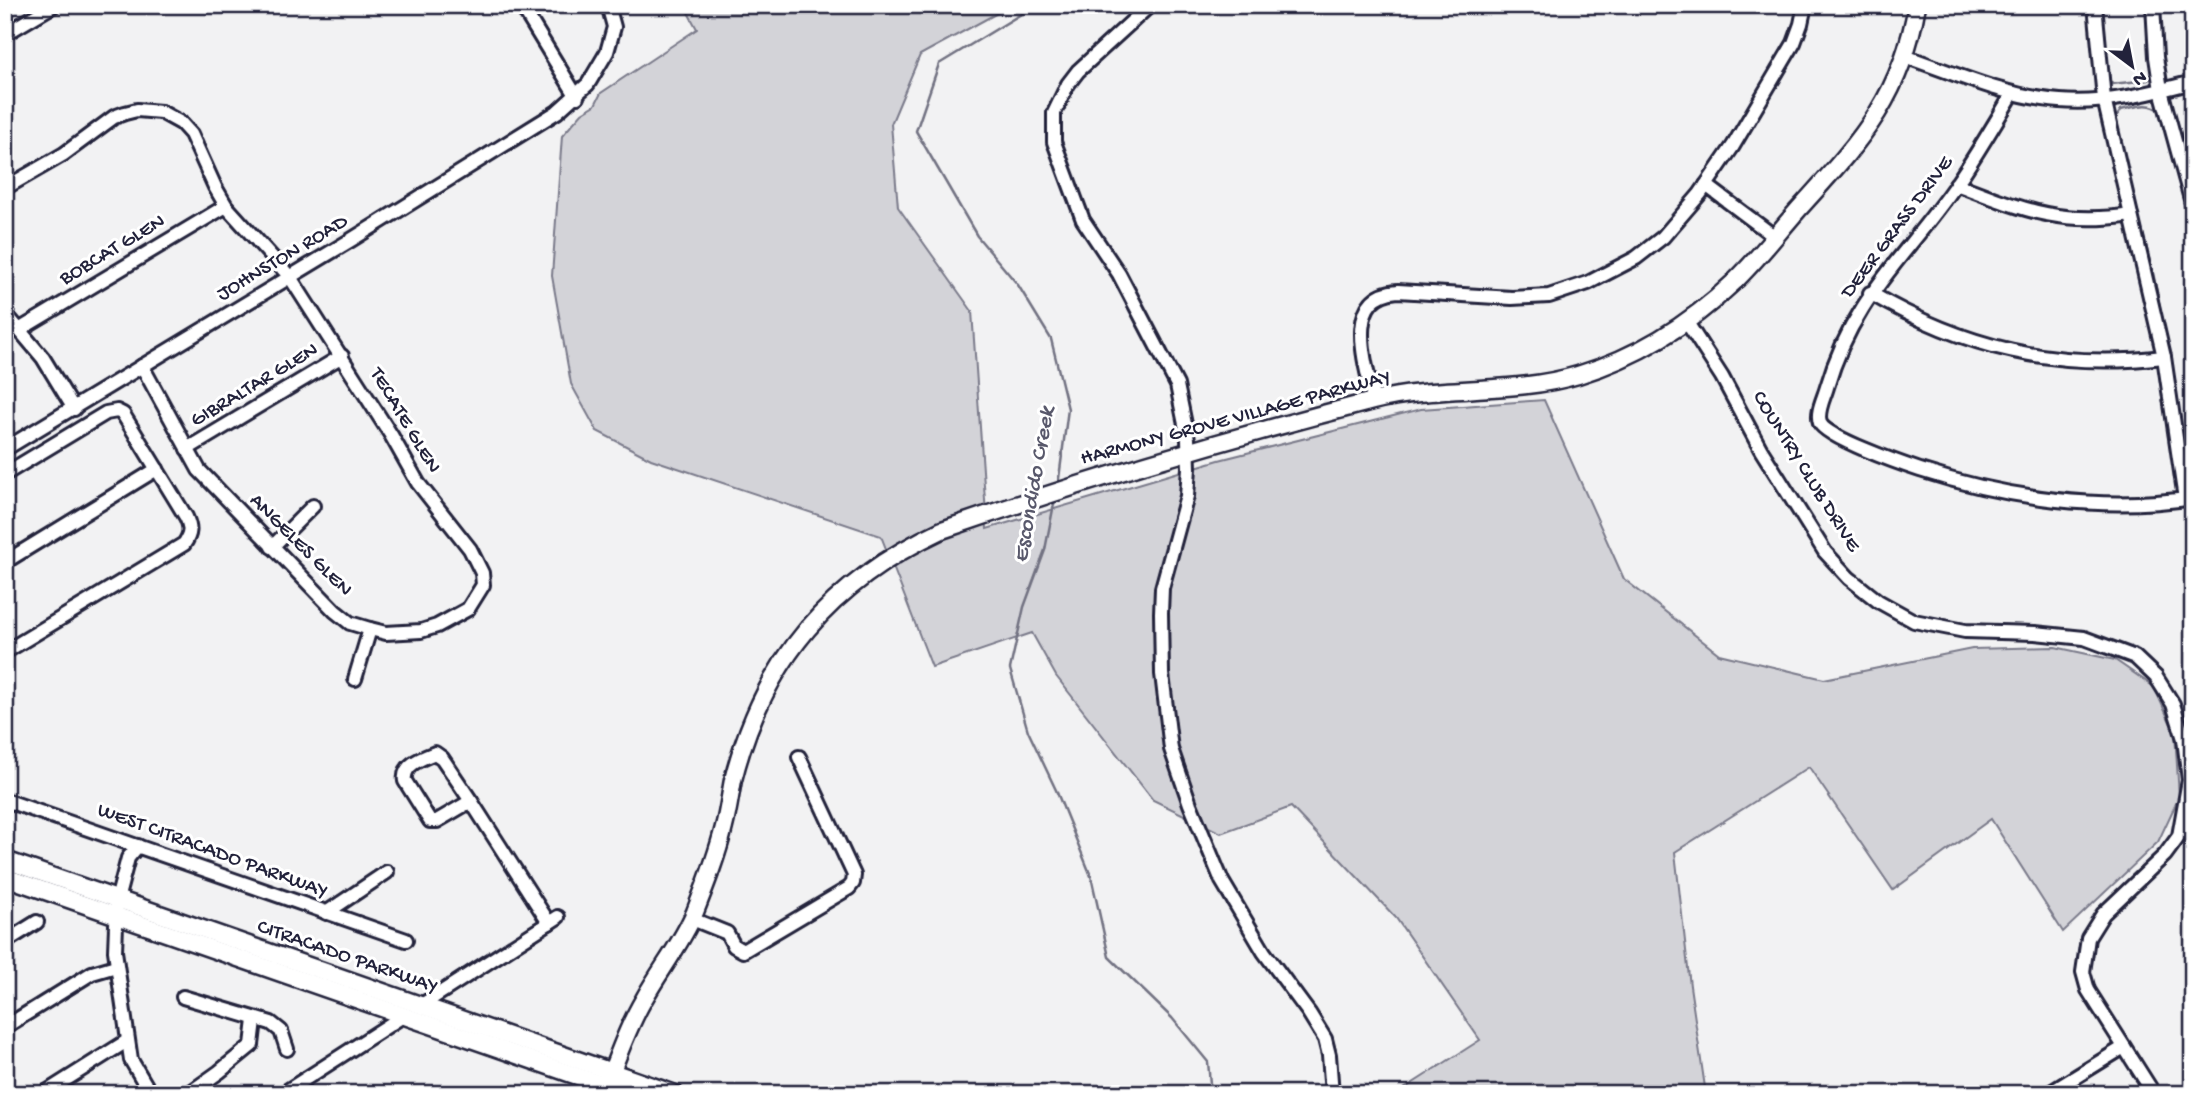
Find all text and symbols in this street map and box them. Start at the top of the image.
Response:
north arrow [2096,32,2166,102]
text: N [2128,64,2151,90]
street label: DEER GRASS DRIVE [1835,151,1960,306]
street label: BOBCAT GLEN [55,210,170,293]
street label: JOHNSTON ROAD [213,210,353,308]
street label: GIBRALTAR GLEN [187,338,323,434]
street label: TECATE GLEN [362,363,445,478]
street label: HARMONY GROVE VILLAGE PARKWAY [1078,366,1394,472]
street label: COUNTRY CLUB DRIVE [1745,387,1865,558]
water label: Escondido Creek [1008,402,1062,565]
street label: ANGELES GLEN [243,489,357,603]
street label: WEST CITRACADO PARKWAY [93,799,331,905]
street label: CITRACADO PARKWAY [253,915,441,1001]

